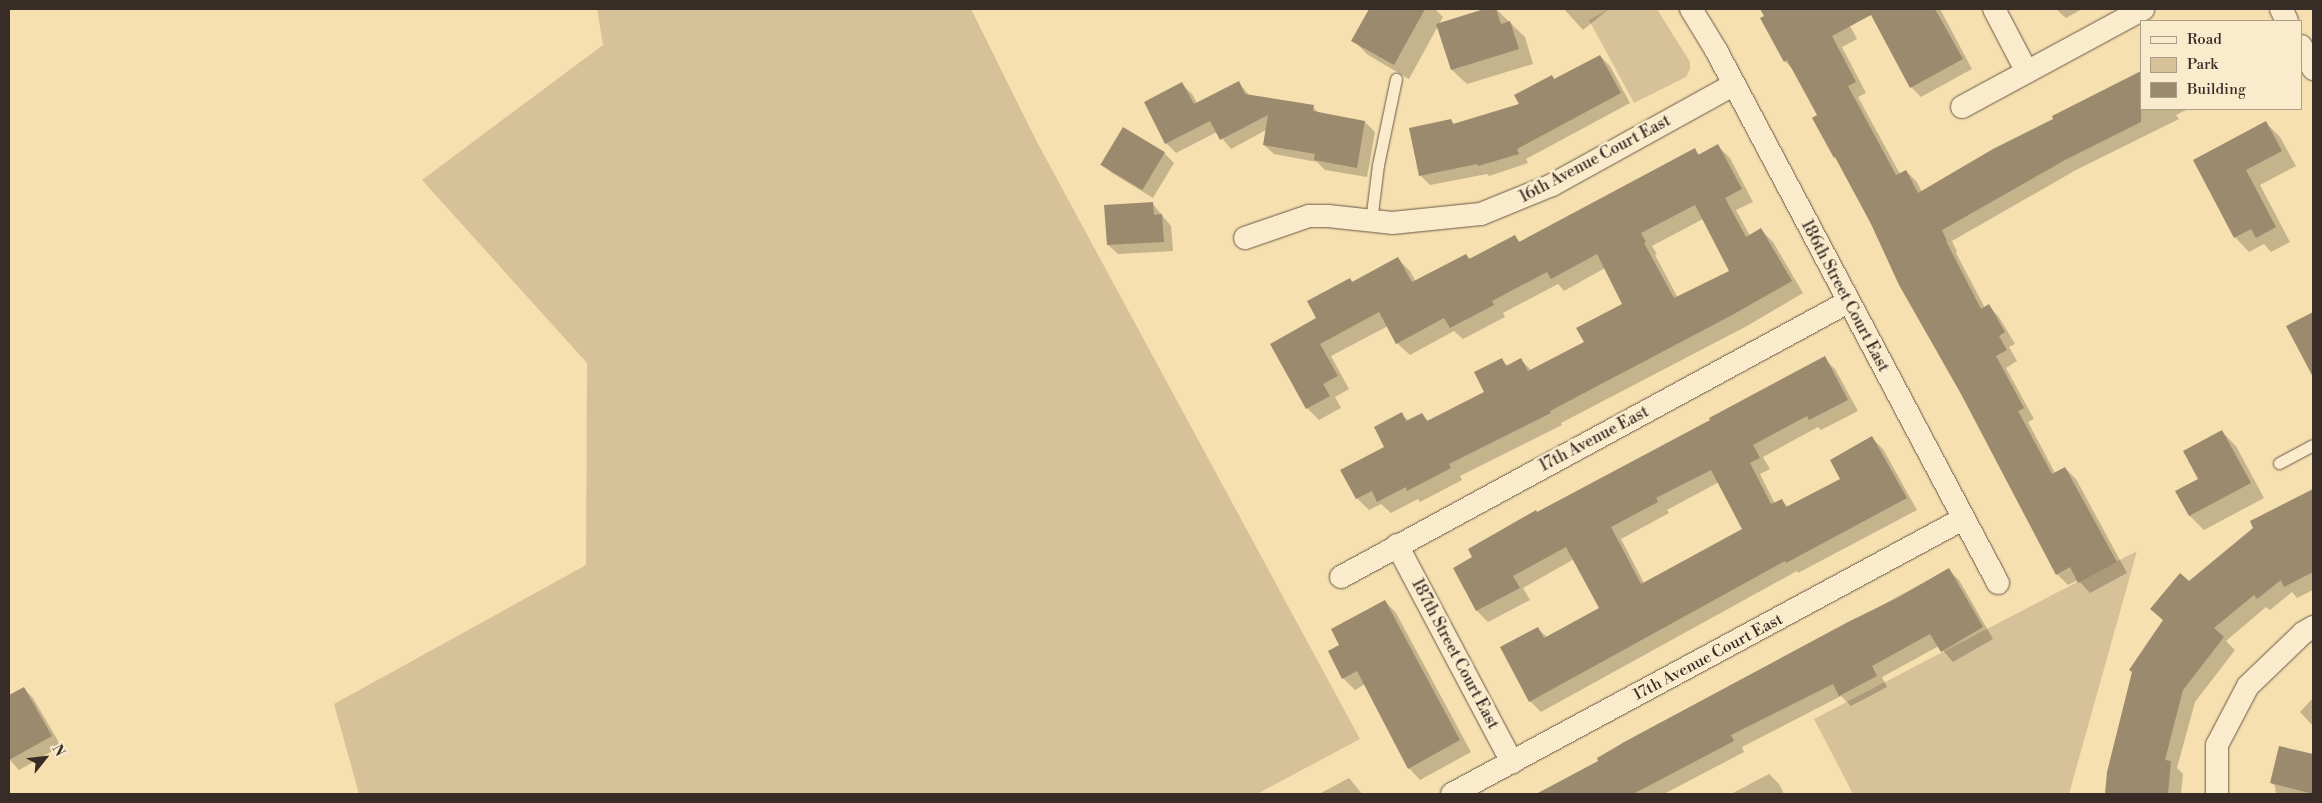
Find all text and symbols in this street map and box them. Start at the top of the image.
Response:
legend [2140,20,2302,110]
text: Road [2187,30,2222,49]
text: Park [2187,55,2218,74]
text: Building [2187,80,2246,99]
street label: 16th Avenue Court East [1516,111,1674,207]
street label: 186th Street Court East [1797,217,1893,375]
street label: 17th Avenue East [1536,402,1652,476]
street label: 187th Street Court East [1407,576,1503,732]
street label: 17th Avenue Court East [1630,610,1786,704]
north arrow [20,733,70,783]
text: N [48,742,69,760]

